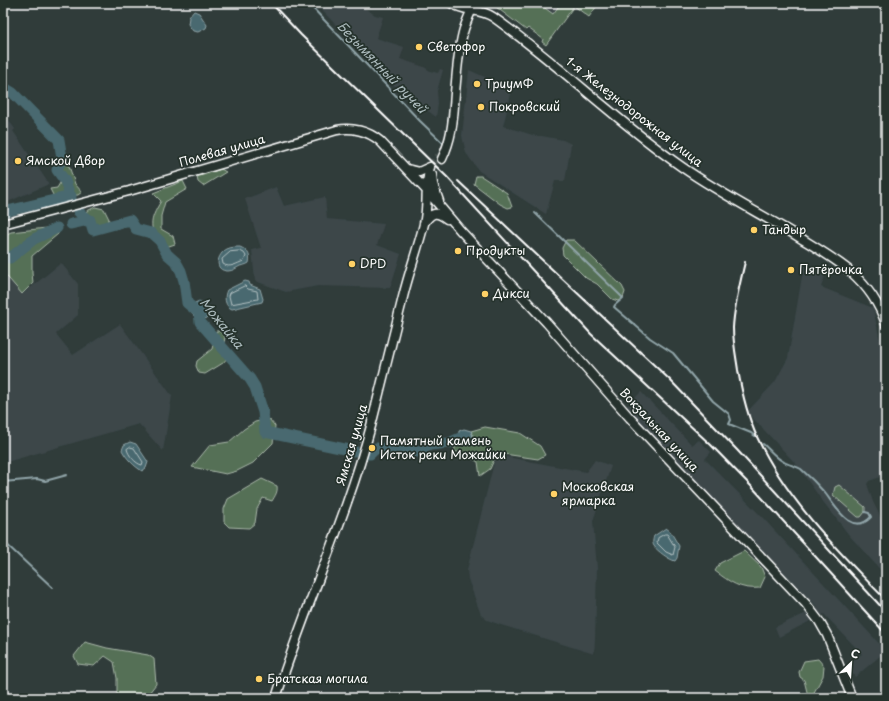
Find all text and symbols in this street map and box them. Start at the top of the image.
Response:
water label: Безымянный ручей [333,16,433,118]
place label: Светофор [427,37,485,55]
marker: Светофор [414,42,424,52]
street label: 1-я Железнодорожная улица [562,52,707,171]
place label: ТриумФ [485,74,533,92]
marker: ТриумФ [472,79,482,89]
place label: Покровский [489,97,560,115]
marker: Покровский [476,102,486,112]
street label: Полевая улица [177,129,267,171]
place label: Ямской Двор [26,151,105,169]
marker: Ямской Двор [13,156,23,166]
place label: Тандыр [762,220,806,238]
marker: Тандыр [749,225,759,235]
place label: Продукты [466,241,525,259]
marker: Продукты [453,246,463,256]
place label: DPD [360,254,386,272]
marker: DPD [347,259,357,269]
place label: Пятёрочка [799,260,863,278]
marker: Пятёрочка [786,265,796,275]
place label: Дикси [492,284,530,302]
marker: Дикси [480,289,490,299]
water label: Можайка [196,293,249,353]
street label: Вокзальная улица [616,383,704,476]
street label: Ямская улица [331,402,371,487]
place label: Памятный камень Исток реки Можайки [380,431,506,463]
marker: Памятный камень Исток реки Можайки [367,443,377,453]
place label: Московская ярмарка [562,477,634,509]
marker: Московская ярмарка [549,489,559,499]
north arrow [831,643,871,683]
text: С [848,644,863,663]
place label: Братская могила [267,669,368,687]
marker: Братская могила [254,674,264,684]

